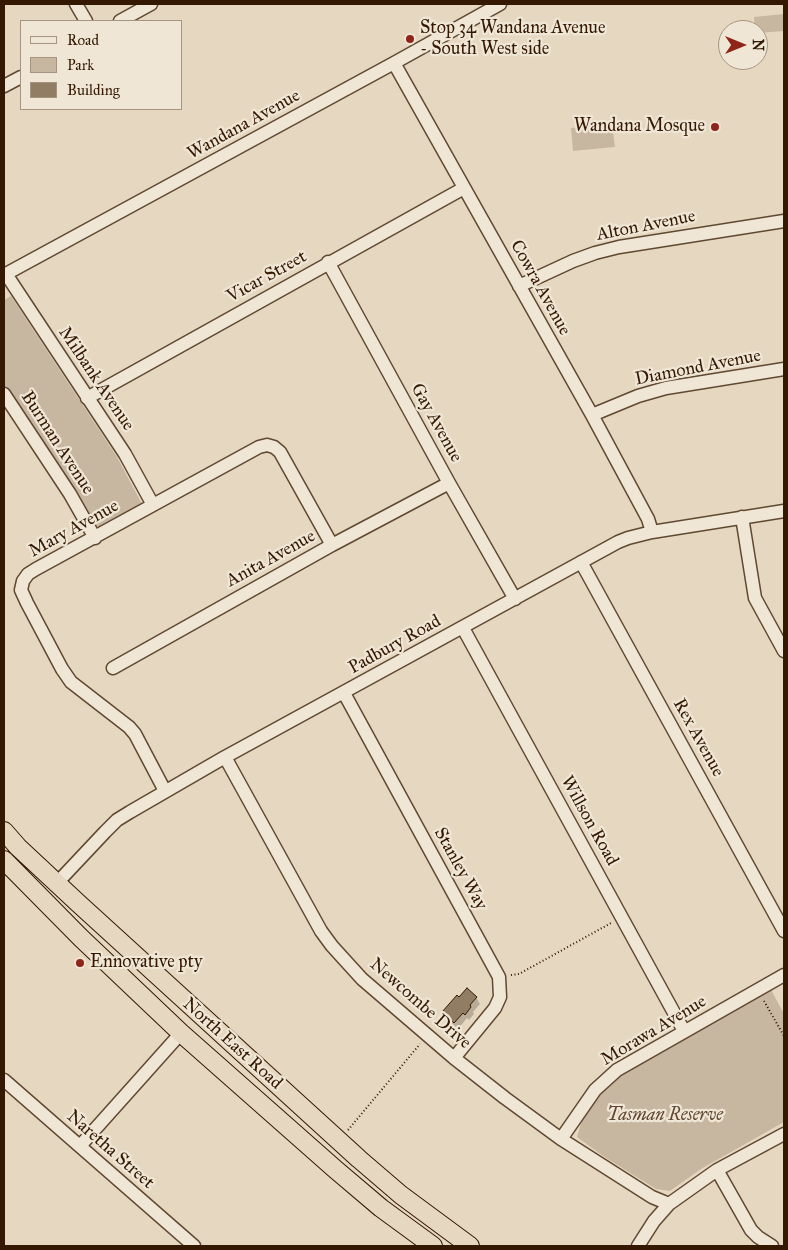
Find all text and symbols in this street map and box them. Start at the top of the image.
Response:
place label: Stop 34 Wandana Avenue - South West side [420,18,605,60]
legend [20,20,182,110]
north arrow [718,20,768,70]
text: Road [67,31,99,49]
marker: Stop 34 Wandana Avenue - South West side [404,33,416,45]
text: N [749,39,766,51]
text: Park [67,56,94,74]
text: Building [67,81,120,99]
street label: Wandana Avenue [184,85,304,165]
place label: Wandana Mosque [574,116,705,138]
marker: Wandana Mosque [709,121,721,133]
street label: Alton Avenue [595,206,697,246]
street label: Cowra Avenue [505,237,575,339]
street label: Vicar Street [223,246,311,308]
street label: Milbank Avenue [53,323,139,435]
street label: Diamond Avenue [633,345,763,391]
street label: Gay Avenue [405,380,467,466]
street label: Burman Avenue [16,387,98,499]
street label: Mary Avenue [25,495,123,563]
street label: Anita Avenue [223,526,319,592]
street label: Padbury Road [345,611,445,679]
street label: Rex Avenue [668,695,728,781]
street label: Willson Road [555,772,623,870]
street label: Stanley Way [429,824,491,914]
place label: Ennovative pty [90,952,202,974]
street label: Newcombe Drive [365,954,475,1054]
marker: Ennovative pty [74,957,86,969]
street label: Morawa Avenue [597,991,711,1071]
street label: North East Road [178,994,286,1094]
park label: Tasman Reserve [607,1105,723,1127]
street label: Naretha Street [62,1106,158,1194]

